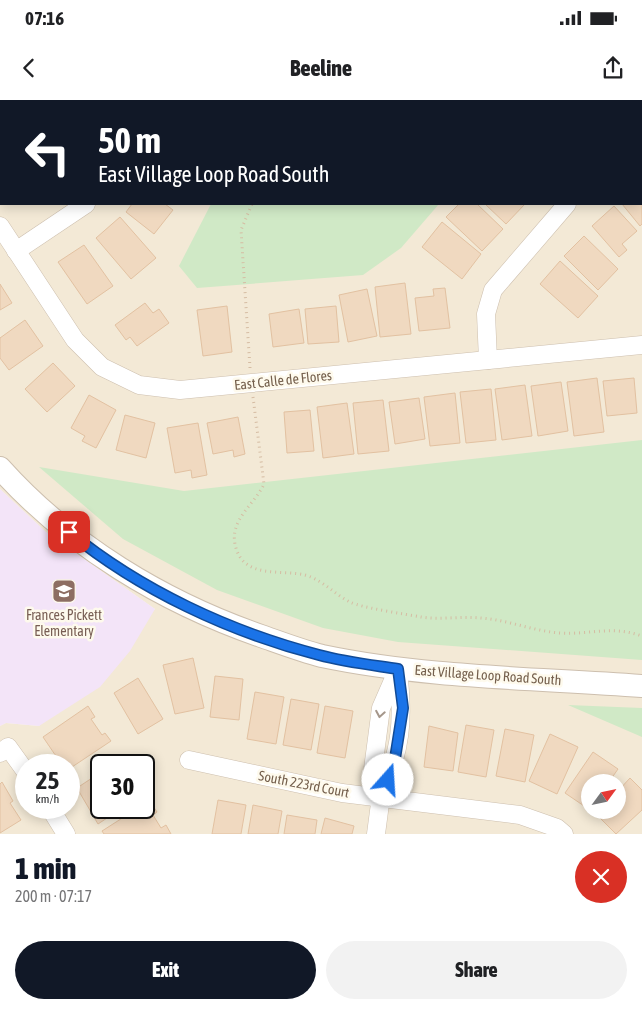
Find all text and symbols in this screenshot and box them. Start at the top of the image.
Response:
text: 07:16 [25,7,64,29]
icon: back [15,54,43,82]
icon: share [599,54,627,82]
text: Beeline [290,55,352,81]
icon: left [15,120,80,185]
text: 50 m [98,120,161,160]
text: East Village Loop Road South [98,161,329,187]
street label: East Calle de Flores [233,367,333,393]
pin [48,511,90,553]
icon: arrive [55,518,83,546]
school or university icon: Frances Pickett Elementary [51,578,77,604]
place label: Frances Pickett Elementary [26,607,102,639]
street label: East Village Loop Road South [414,662,562,688]
one-way arrow [376,710,386,719]
position arrow [361,753,413,805]
speed limit sign: 30 [90,754,155,819]
text: 25 [36,766,59,794]
street label: South 223rd Court [257,767,351,801]
north arrow [581,774,626,819]
map controls [581,774,626,819]
text: km/h [36,792,59,806]
text: 1 min [15,851,76,885]
button: close [575,851,627,903]
text: 200 m · 07:17 [15,887,92,905]
button: Exit [15,941,316,999]
button: Share [326,941,627,999]

